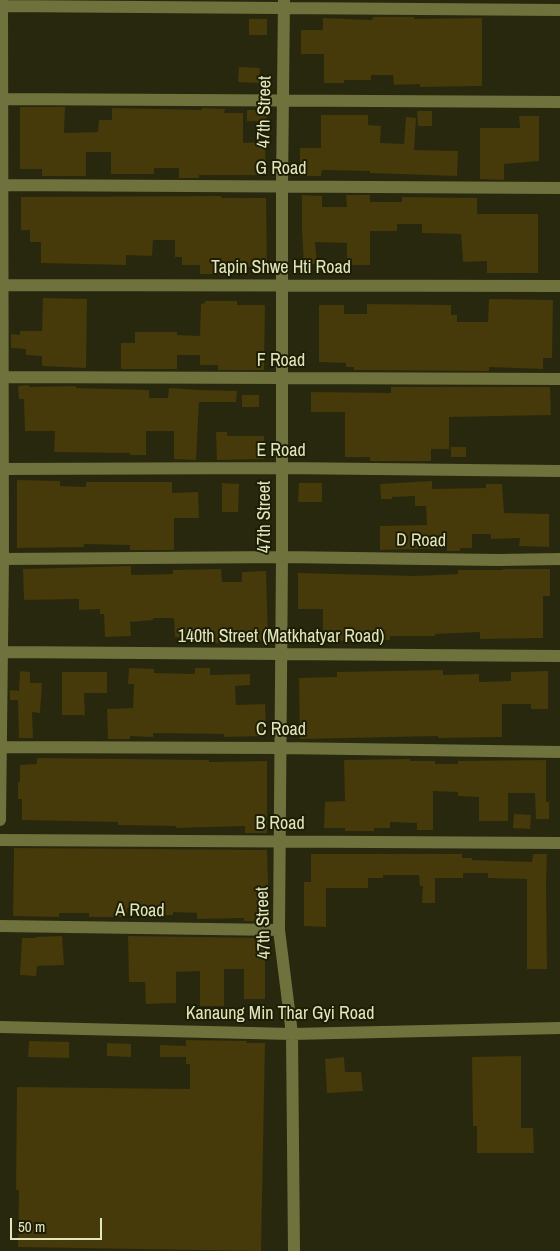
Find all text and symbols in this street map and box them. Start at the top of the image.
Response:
street label: 47th Street [254,76,276,148]
street label: G Road [256,158,306,180]
street label: Tapin Shwe Hti Road [211,257,351,279]
street label: F Road [257,350,305,372]
street label: E Road [256,440,306,462]
street label: 47th Street [254,481,276,553]
street label: D Road [396,530,446,552]
street label: 140th Street (Matkhatyar Road) [178,626,384,648]
street label: C Road [256,719,306,741]
street label: B Road [255,813,305,835]
street label: 47th Street [252,887,276,959]
street label: A Road [115,900,165,922]
street label: Kanaung Min Thar Gyi Road [186,1003,374,1025]
scale bar [12,1208,105,1240]
text: 50 m [18,1216,45,1237]

